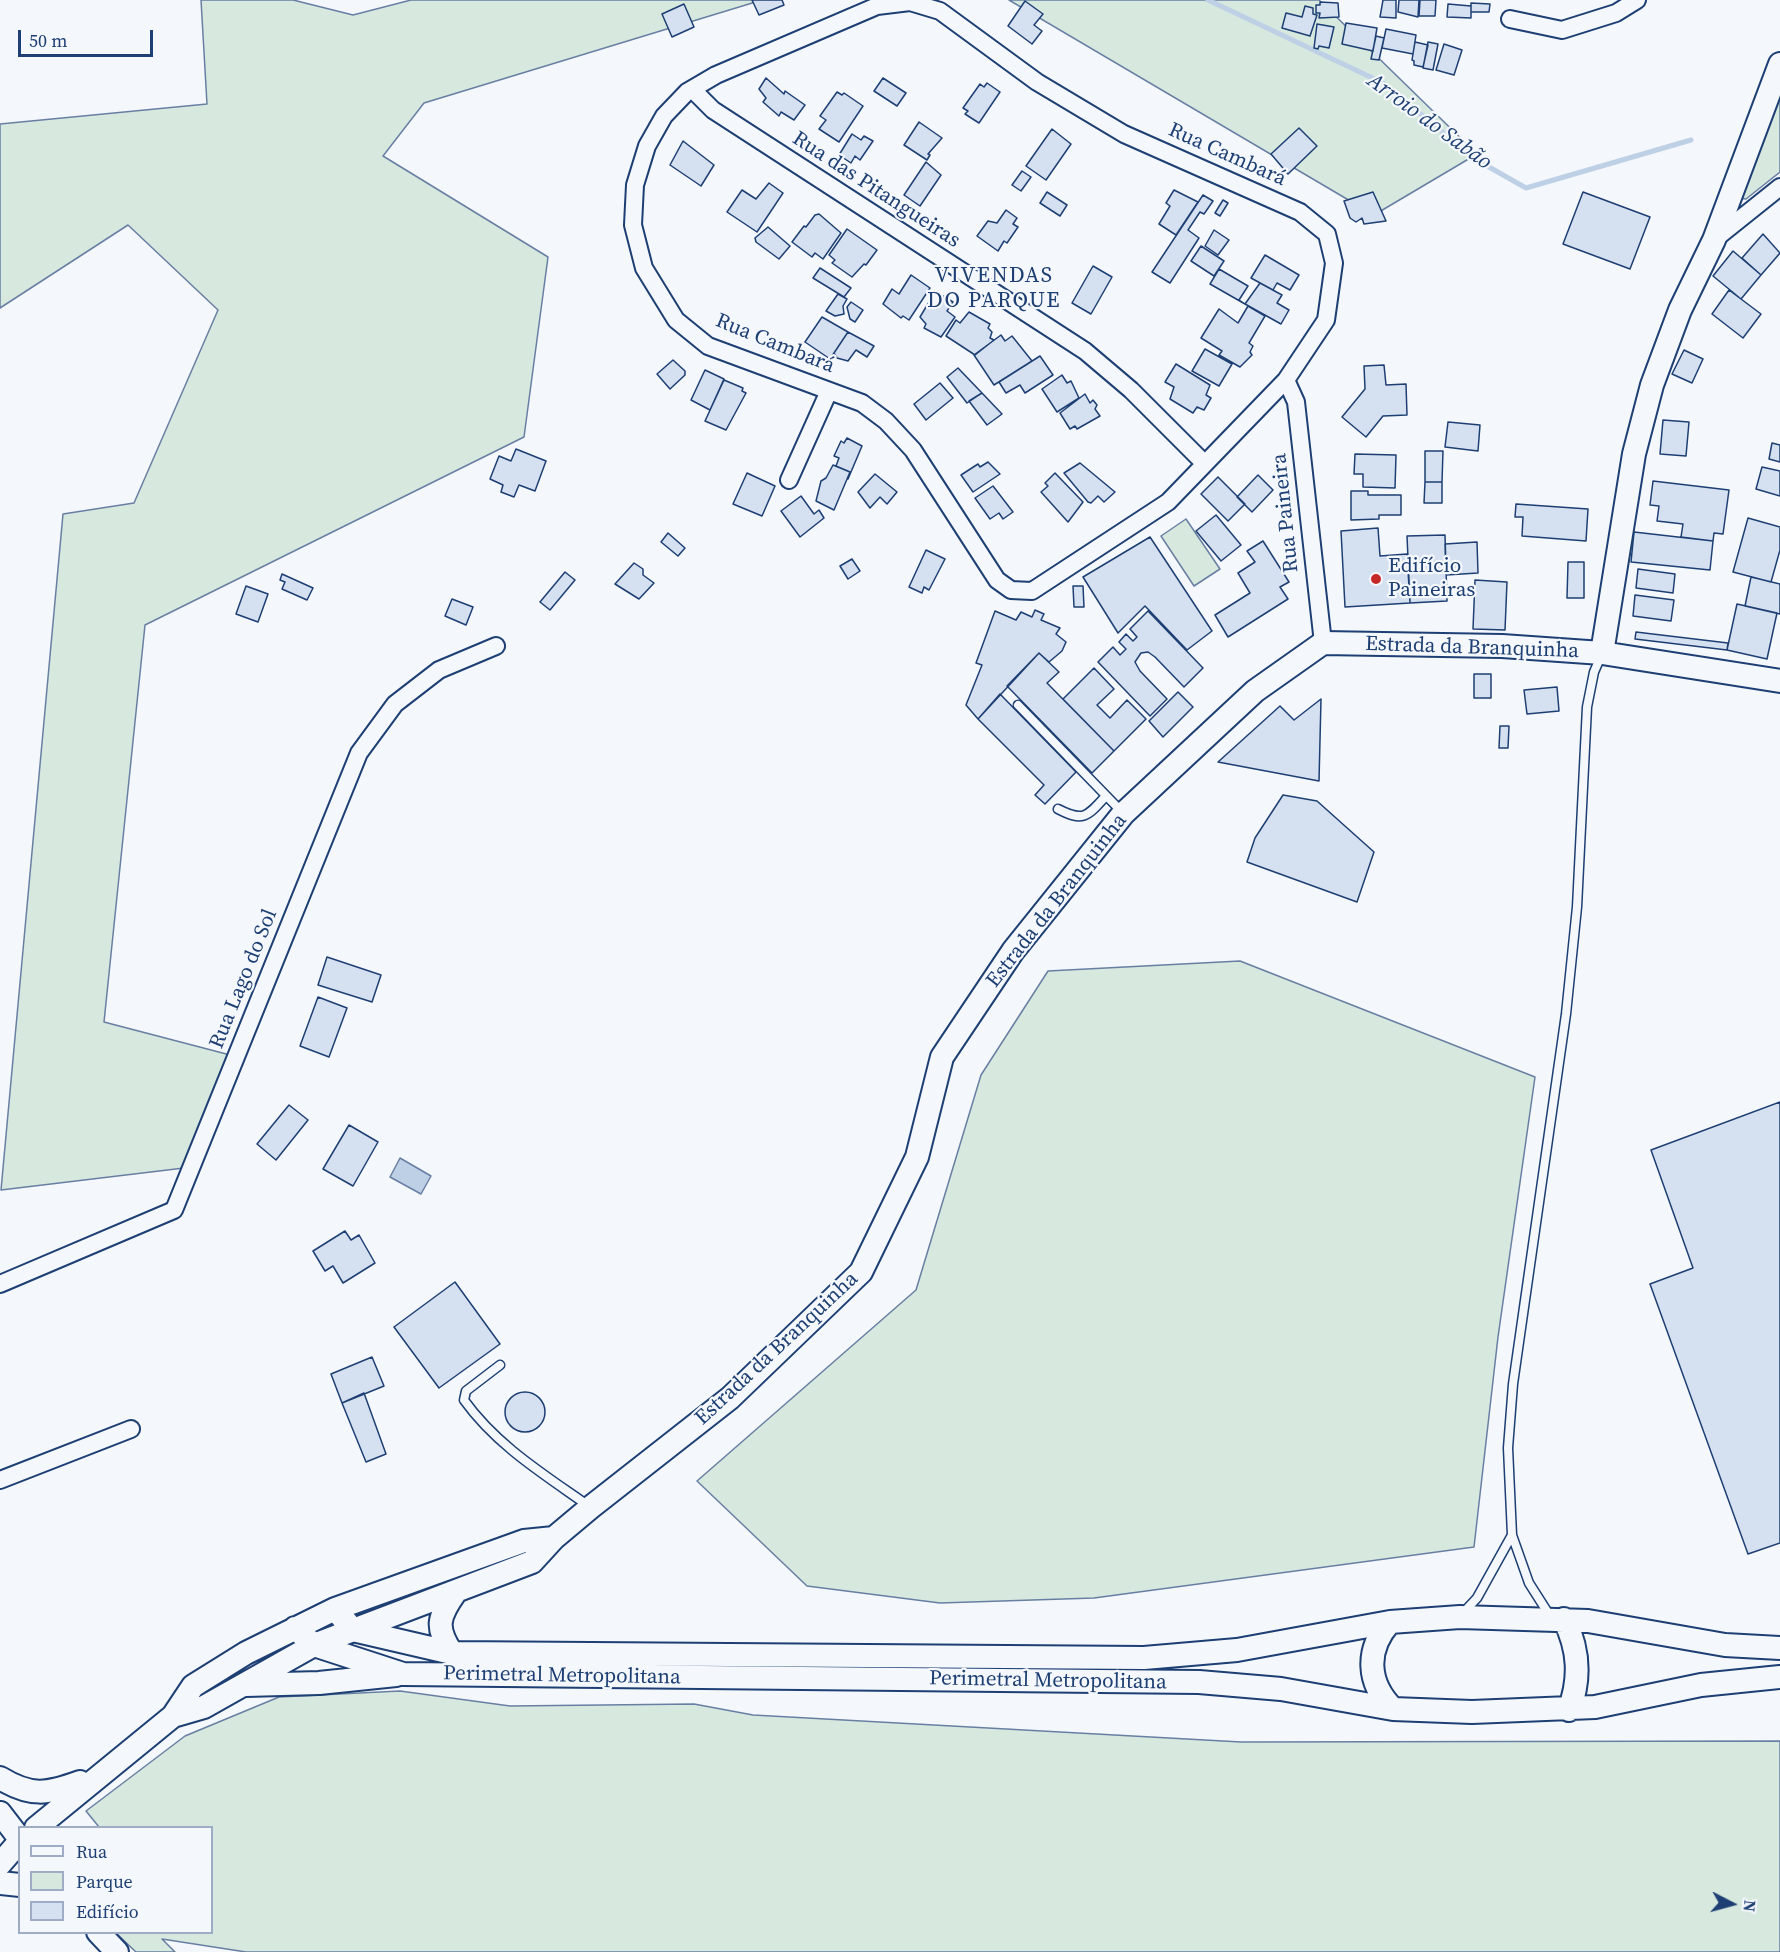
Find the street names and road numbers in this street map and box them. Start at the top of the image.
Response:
street label: Rua Cambará [1164,118,1290,192]
street label: Rua das Pitangueiras [787,126,965,254]
street label: Rua Cambará [712,309,838,379]
street label: Rua Paineira [1267,452,1305,574]
street label: Estrada da Branquinha [1365,632,1579,664]
street label: Estrada da Branquinha [981,809,1133,993]
street label: Rua Lago do Sol [205,906,283,1052]
street label: Estrada da Branquinha [690,1267,864,1431]
street label: Perimetral Metropolitana [443,1661,681,1691]
street label: Perimetral Metropolitana [929,1666,1167,1696]

